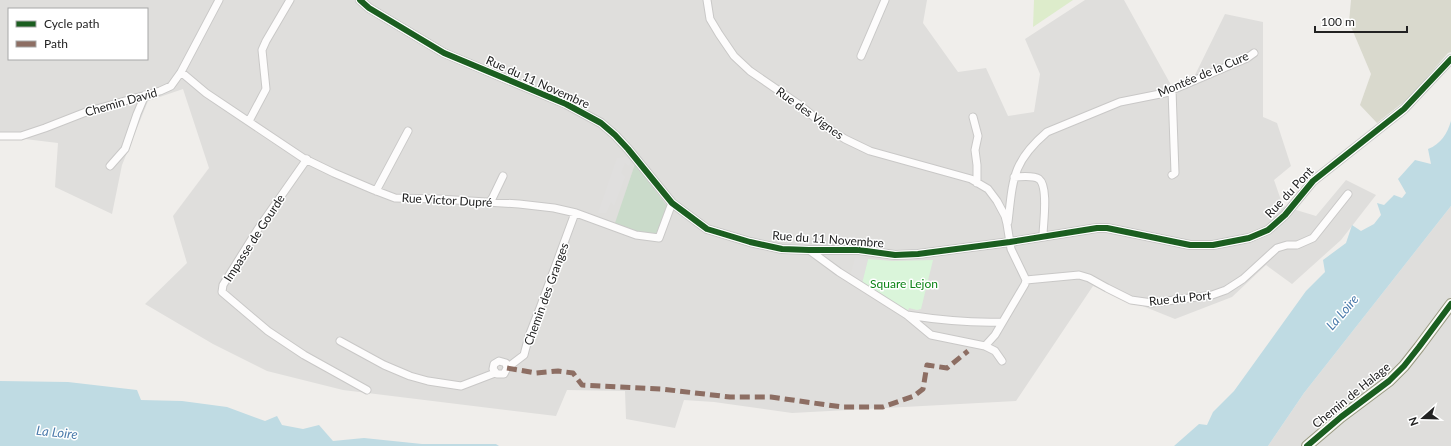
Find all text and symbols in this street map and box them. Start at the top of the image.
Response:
legend [8,8,148,60]
scale bar [1315,8,1407,34]
text: 100 m [1321,14,1355,29]
text: Cycle path [44,16,99,31]
text: Path [44,36,68,51]
street label: Montée de la Cure [1155,48,1251,100]
street label: Rue du 11 Novembre [484,52,592,112]
street label: Rue des Vignes [773,83,847,143]
street label: Chemin David [83,85,159,119]
street label: Rue du Pont [1262,163,1317,221]
street label: Rue Victor Dupré [401,190,493,210]
street label: Impasse de Gourde [220,192,288,284]
street label: Rue du 11 Novembre [772,228,884,250]
street label: Chemin des Granges [520,241,572,347]
park label: Square Lejon [870,276,938,291]
street label: Rue du Port [1148,287,1212,309]
water label: La Loire [1322,291,1362,333]
street label: Chemin de Halage [1309,359,1393,431]
north arrow [1403,398,1443,438]
text: N [1406,415,1421,428]
water label: La Loire [36,422,78,442]

